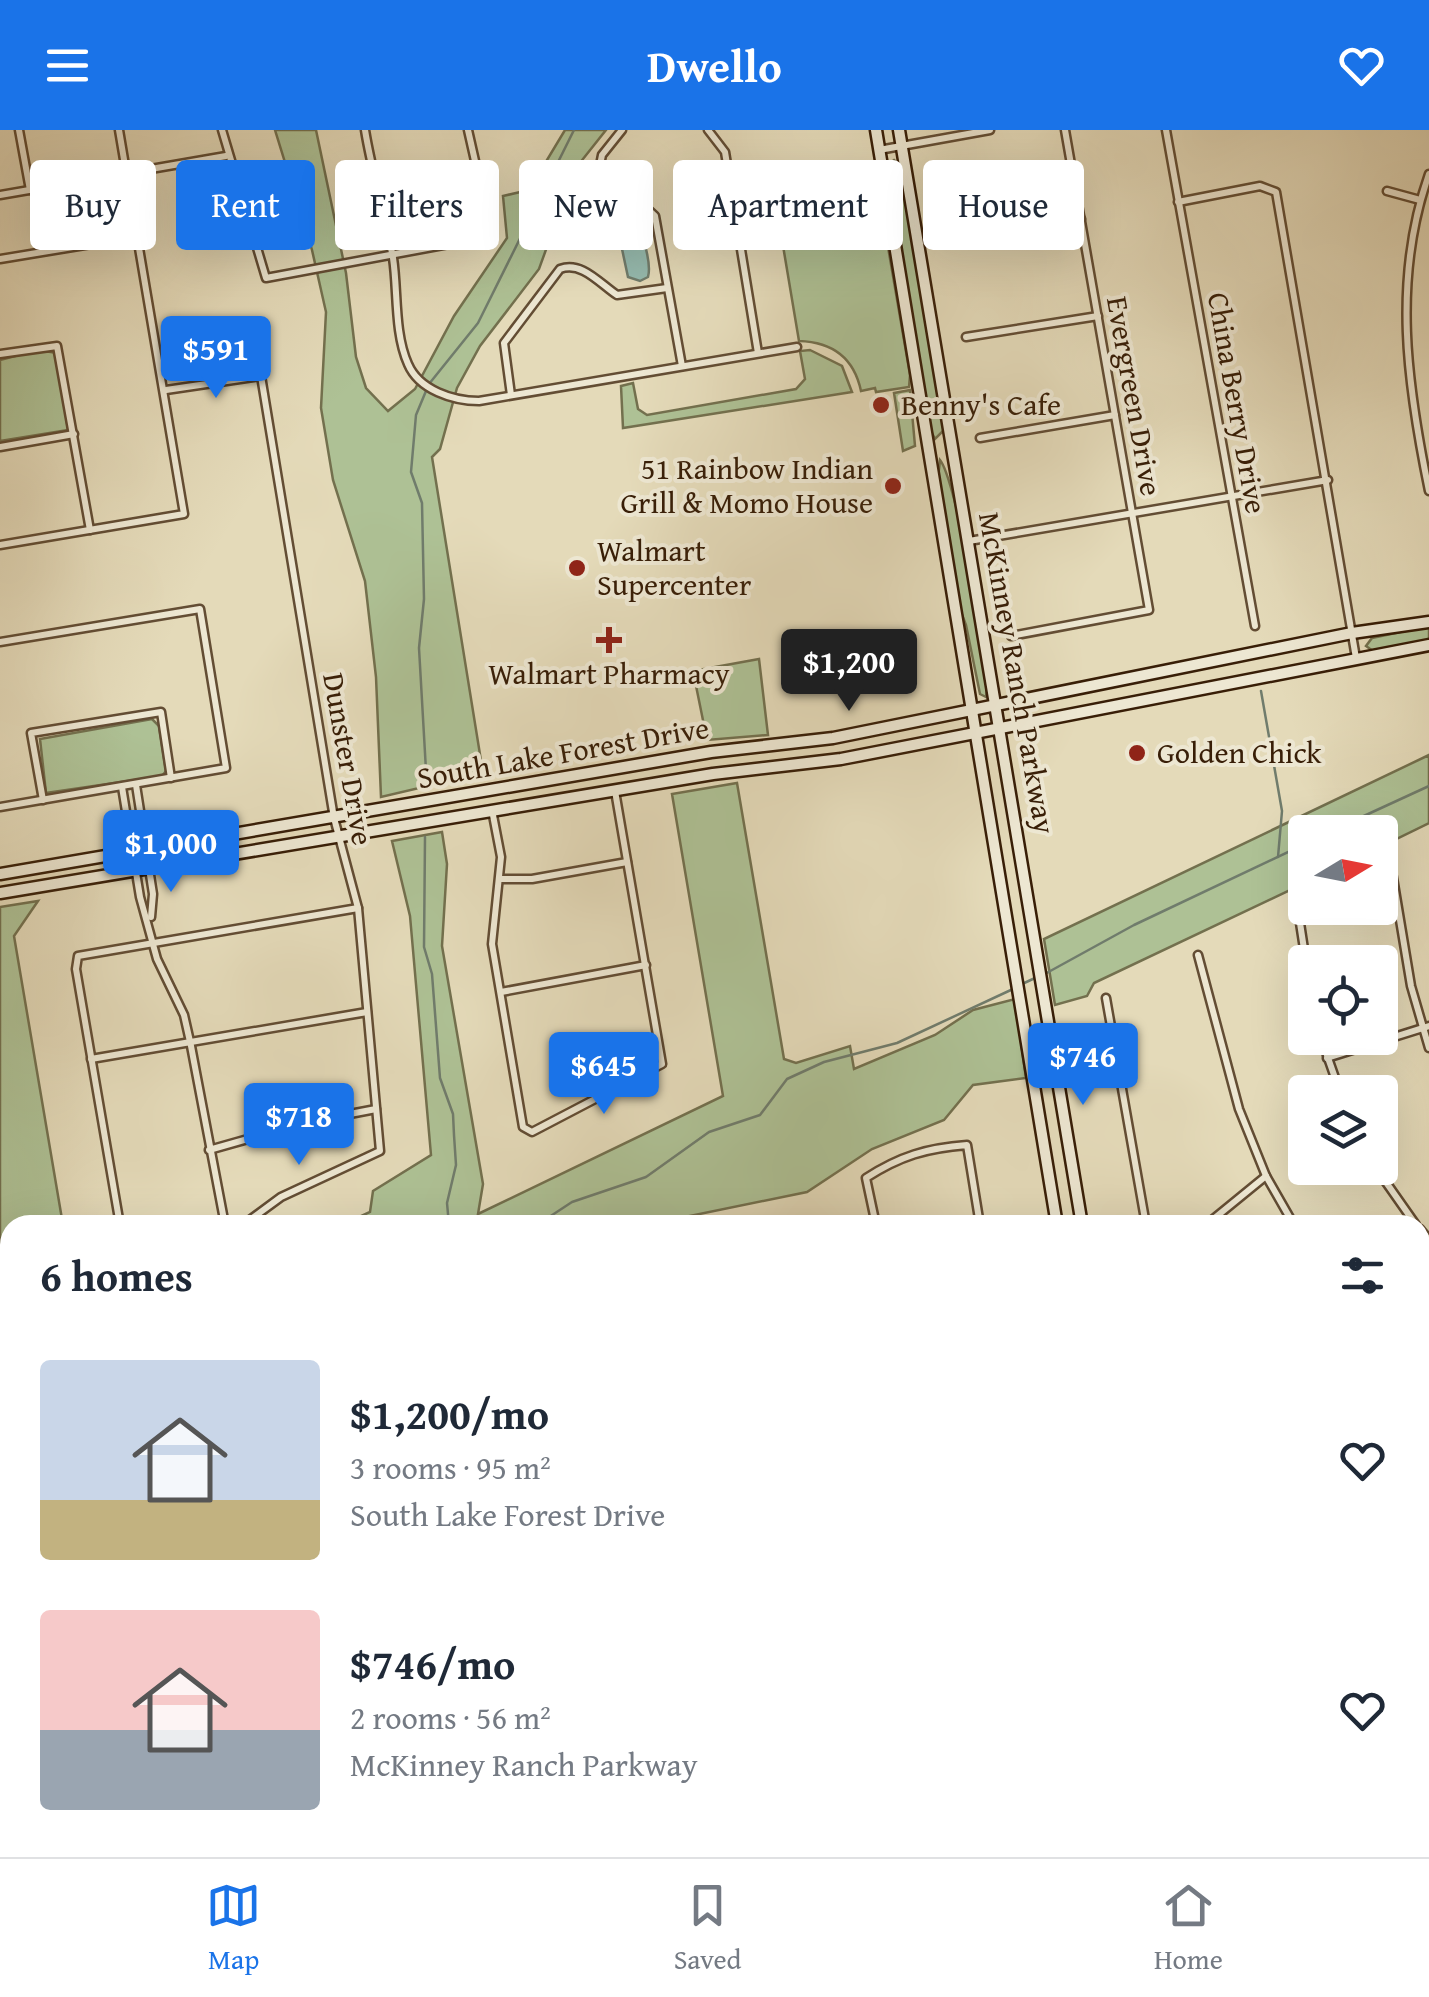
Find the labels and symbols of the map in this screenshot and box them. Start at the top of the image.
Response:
street label: China Berry Drive [1197,289,1279,517]
street label: Evergreen Drive [1096,293,1174,499]
pin: $591 [157,316,275,401]
place label: Benny's Cafe [901,382,1061,426]
marker: Benny's Cafe [870,394,892,416]
place label: 51 Rainbow Indian Grill & Momo House [620,446,873,524]
marker: 51 Rainbow Indian Grill & Momo House [882,475,904,497]
street label: McKinney Ranch Parkway [968,509,1068,837]
place label: Walmart Supercenter [597,528,751,606]
marker: Walmart Supercenter [566,557,588,579]
marker: Walmart Pharmacy [598,629,620,651]
pin: $1,200 [768,629,930,714]
place label: Walmart Pharmacy [488,651,730,695]
street label: Dunster Drive [312,669,386,848]
street label: South Lake Forest Drive [413,705,712,799]
place label: Golden Chick [1157,730,1322,774]
marker: Golden Chick [1126,742,1148,764]
pin: $1,000 [90,810,252,895]
north arrow [1288,815,1398,925]
pin: $746 [1024,1023,1142,1108]
pin: $645 [545,1032,663,1117]
pin: $718 [240,1083,358,1168]

